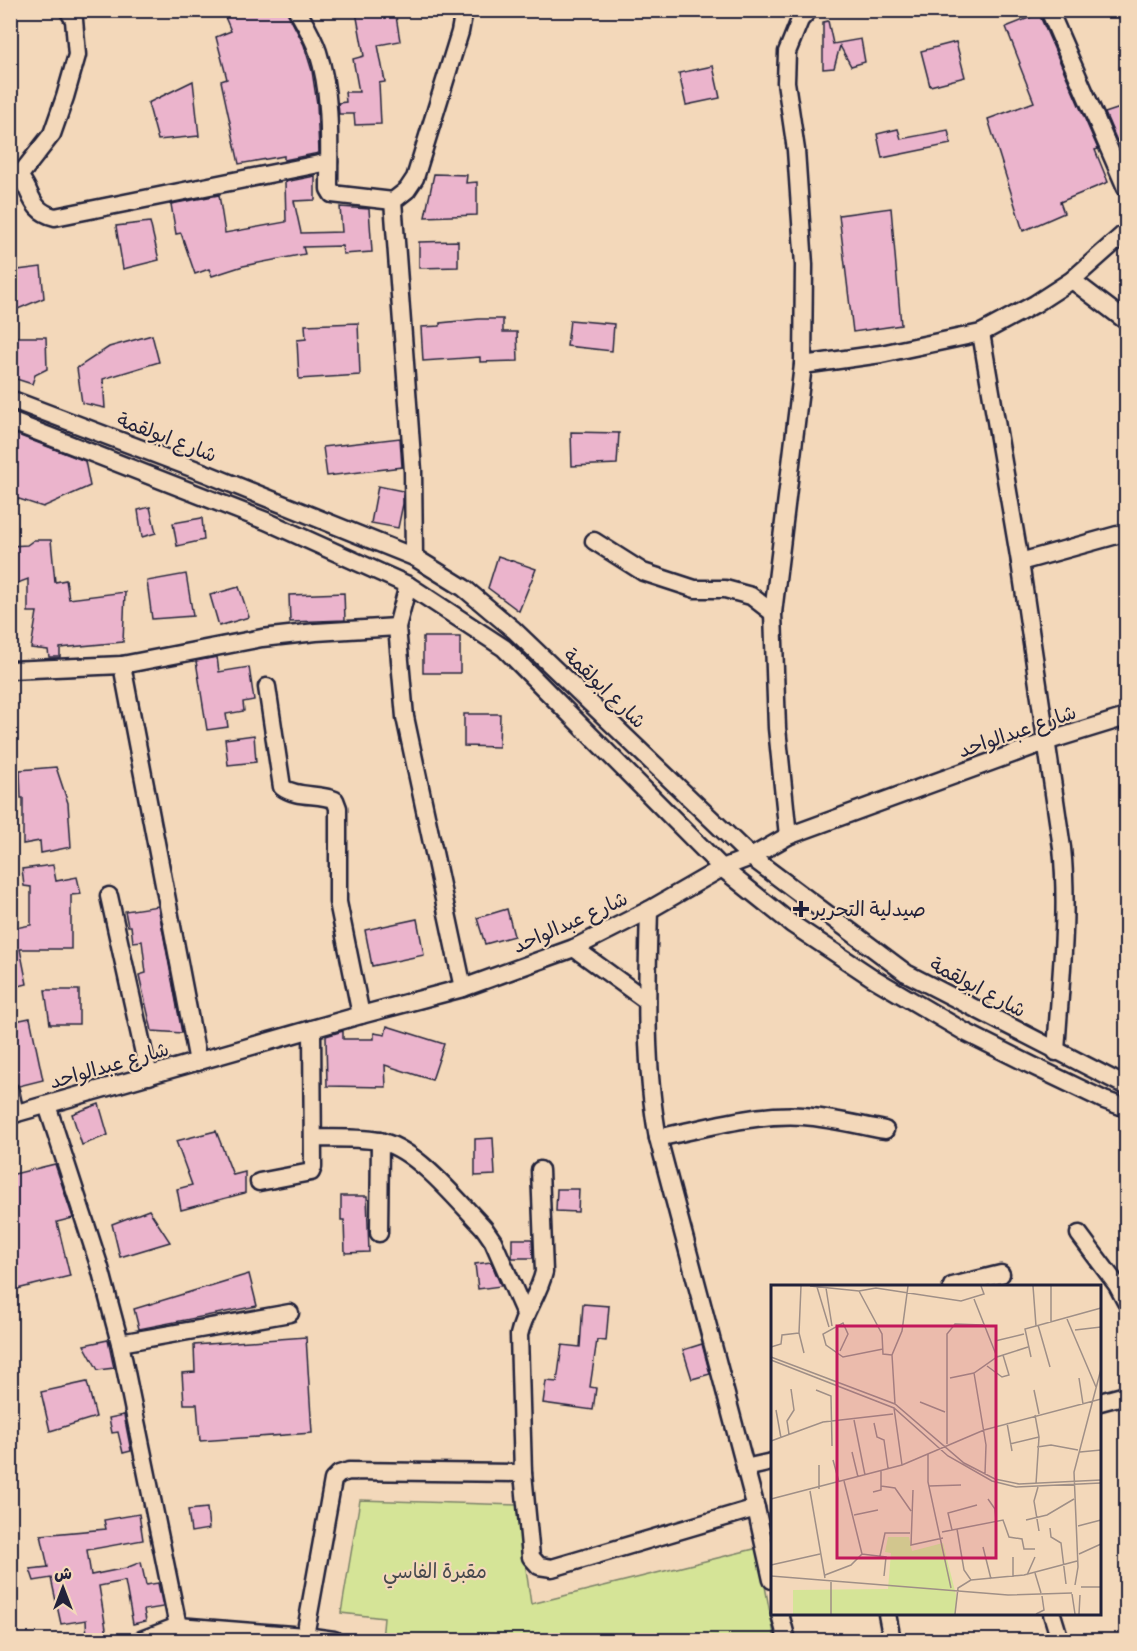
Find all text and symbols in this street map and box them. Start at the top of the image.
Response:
street label: شارع ابولقمة [113,406,221,469]
street label: شارع ابولقمة [557,642,652,735]
street label: شارع عبدالواحد [954,699,1080,764]
street label: شارع عبدالواحد [508,885,632,960]
place label: صيدلية التحرير [811,896,926,921]
marker: صيدلية التحرير [794,902,808,916]
street label: شارع ابولقمة [925,951,1030,1024]
street label: شارع عبدالواحد [46,1036,172,1095]
inset map [771,1285,1101,1615]
north arrow [33,1558,93,1618]
park label: مقبرة الفاسي [383,1558,487,1589]
text: ش [54,1563,72,1583]

